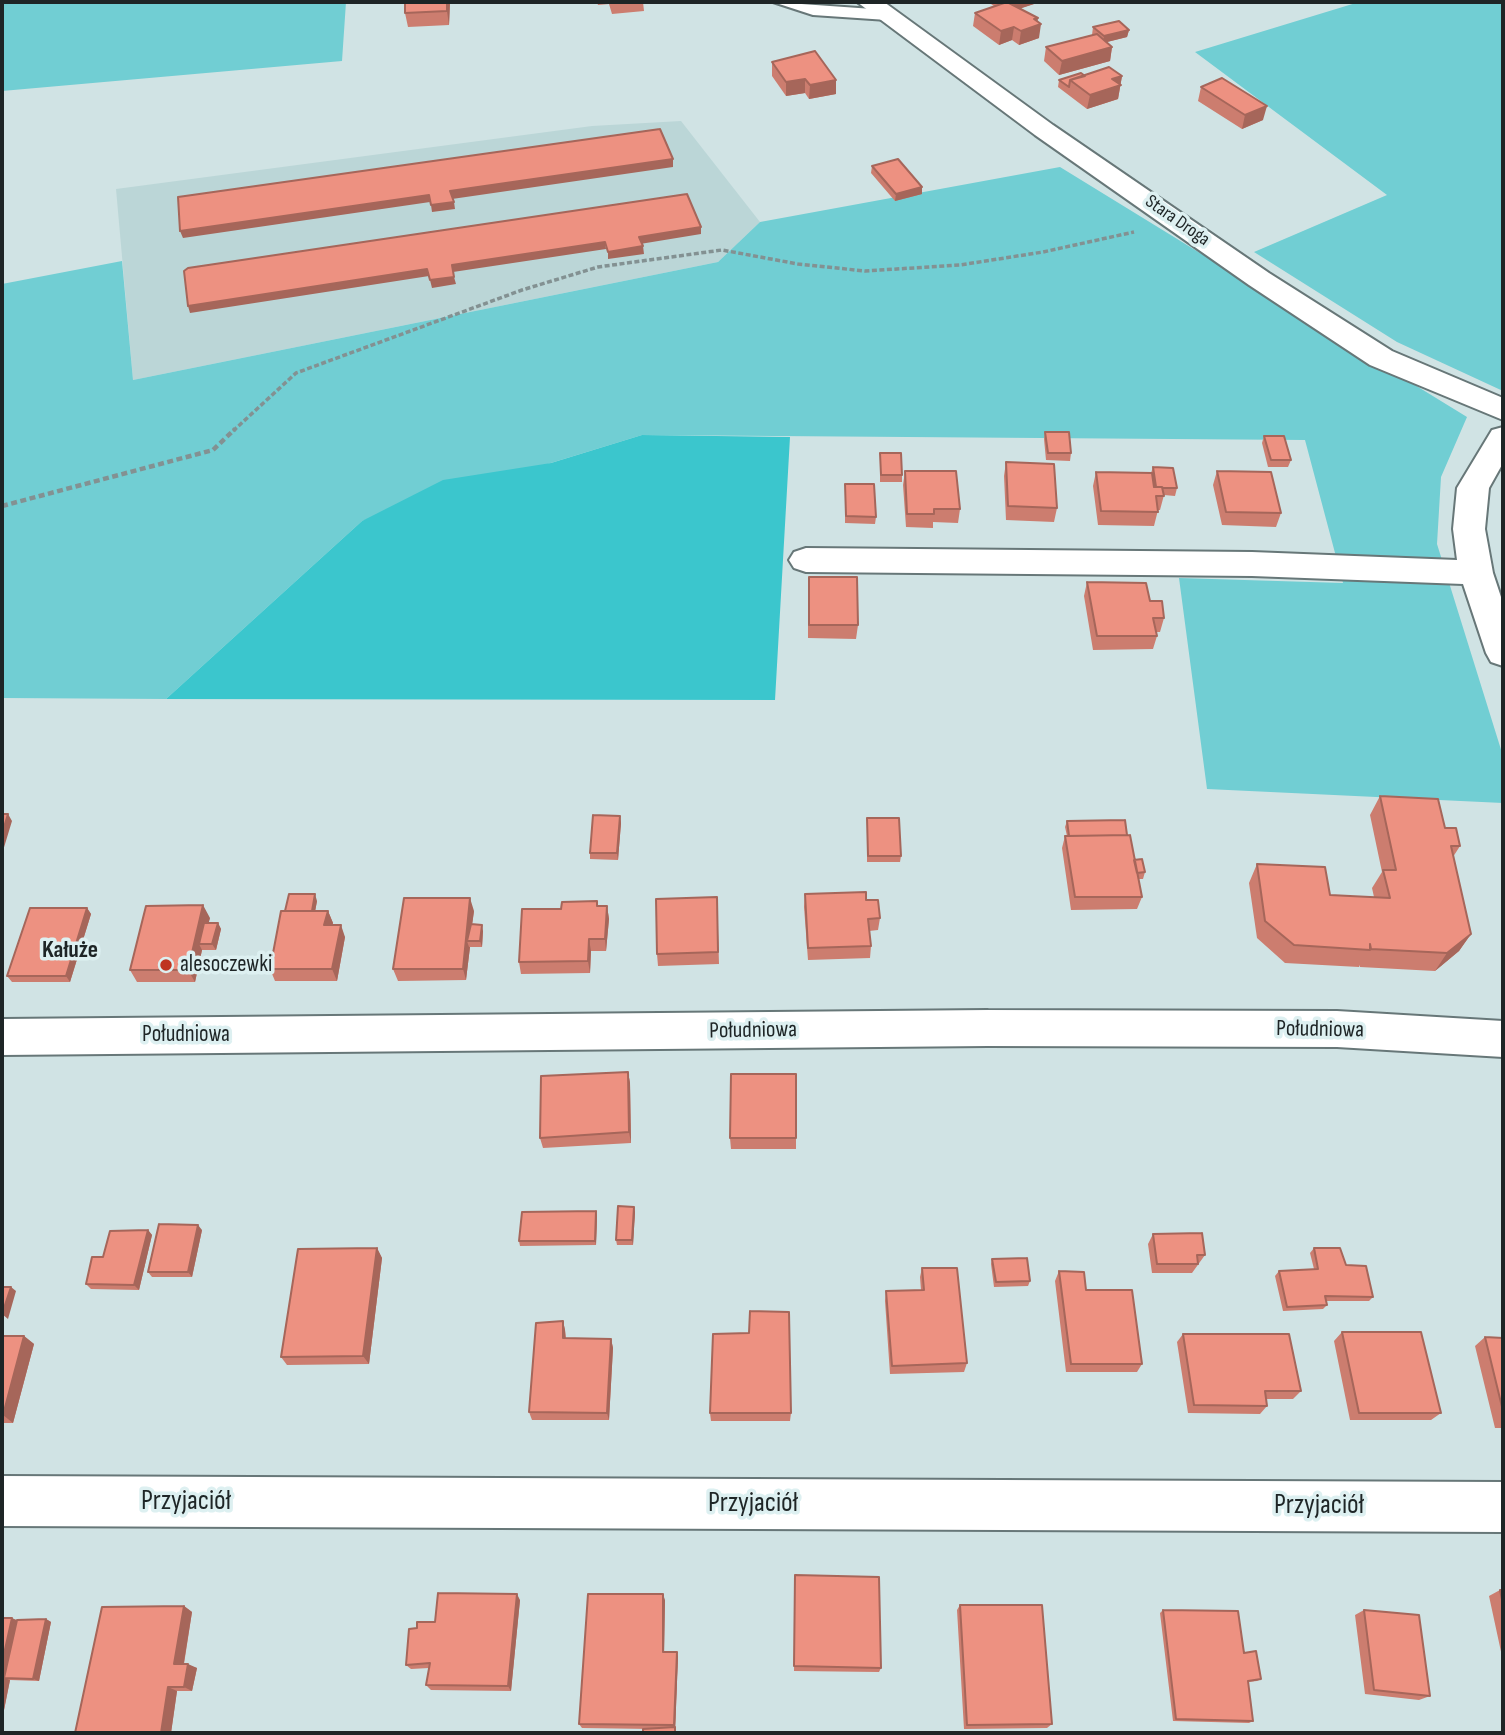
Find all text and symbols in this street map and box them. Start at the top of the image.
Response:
street label: Stara Droga [1140,191,1214,251]
district label: Kałuże [42,937,98,965]
place label: alesoczewki [180,951,272,979]
marker: alesoczewki [158,957,174,973]
street label: Południowa [1276,1015,1364,1045]
street label: Południowa [709,1016,797,1046]
street label: Południowa [142,1021,230,1049]
street label: Przyjaciół [141,1485,231,1519]
street label: Przyjaciół [708,1487,798,1521]
street label: Przyjaciół [1274,1489,1364,1523]

